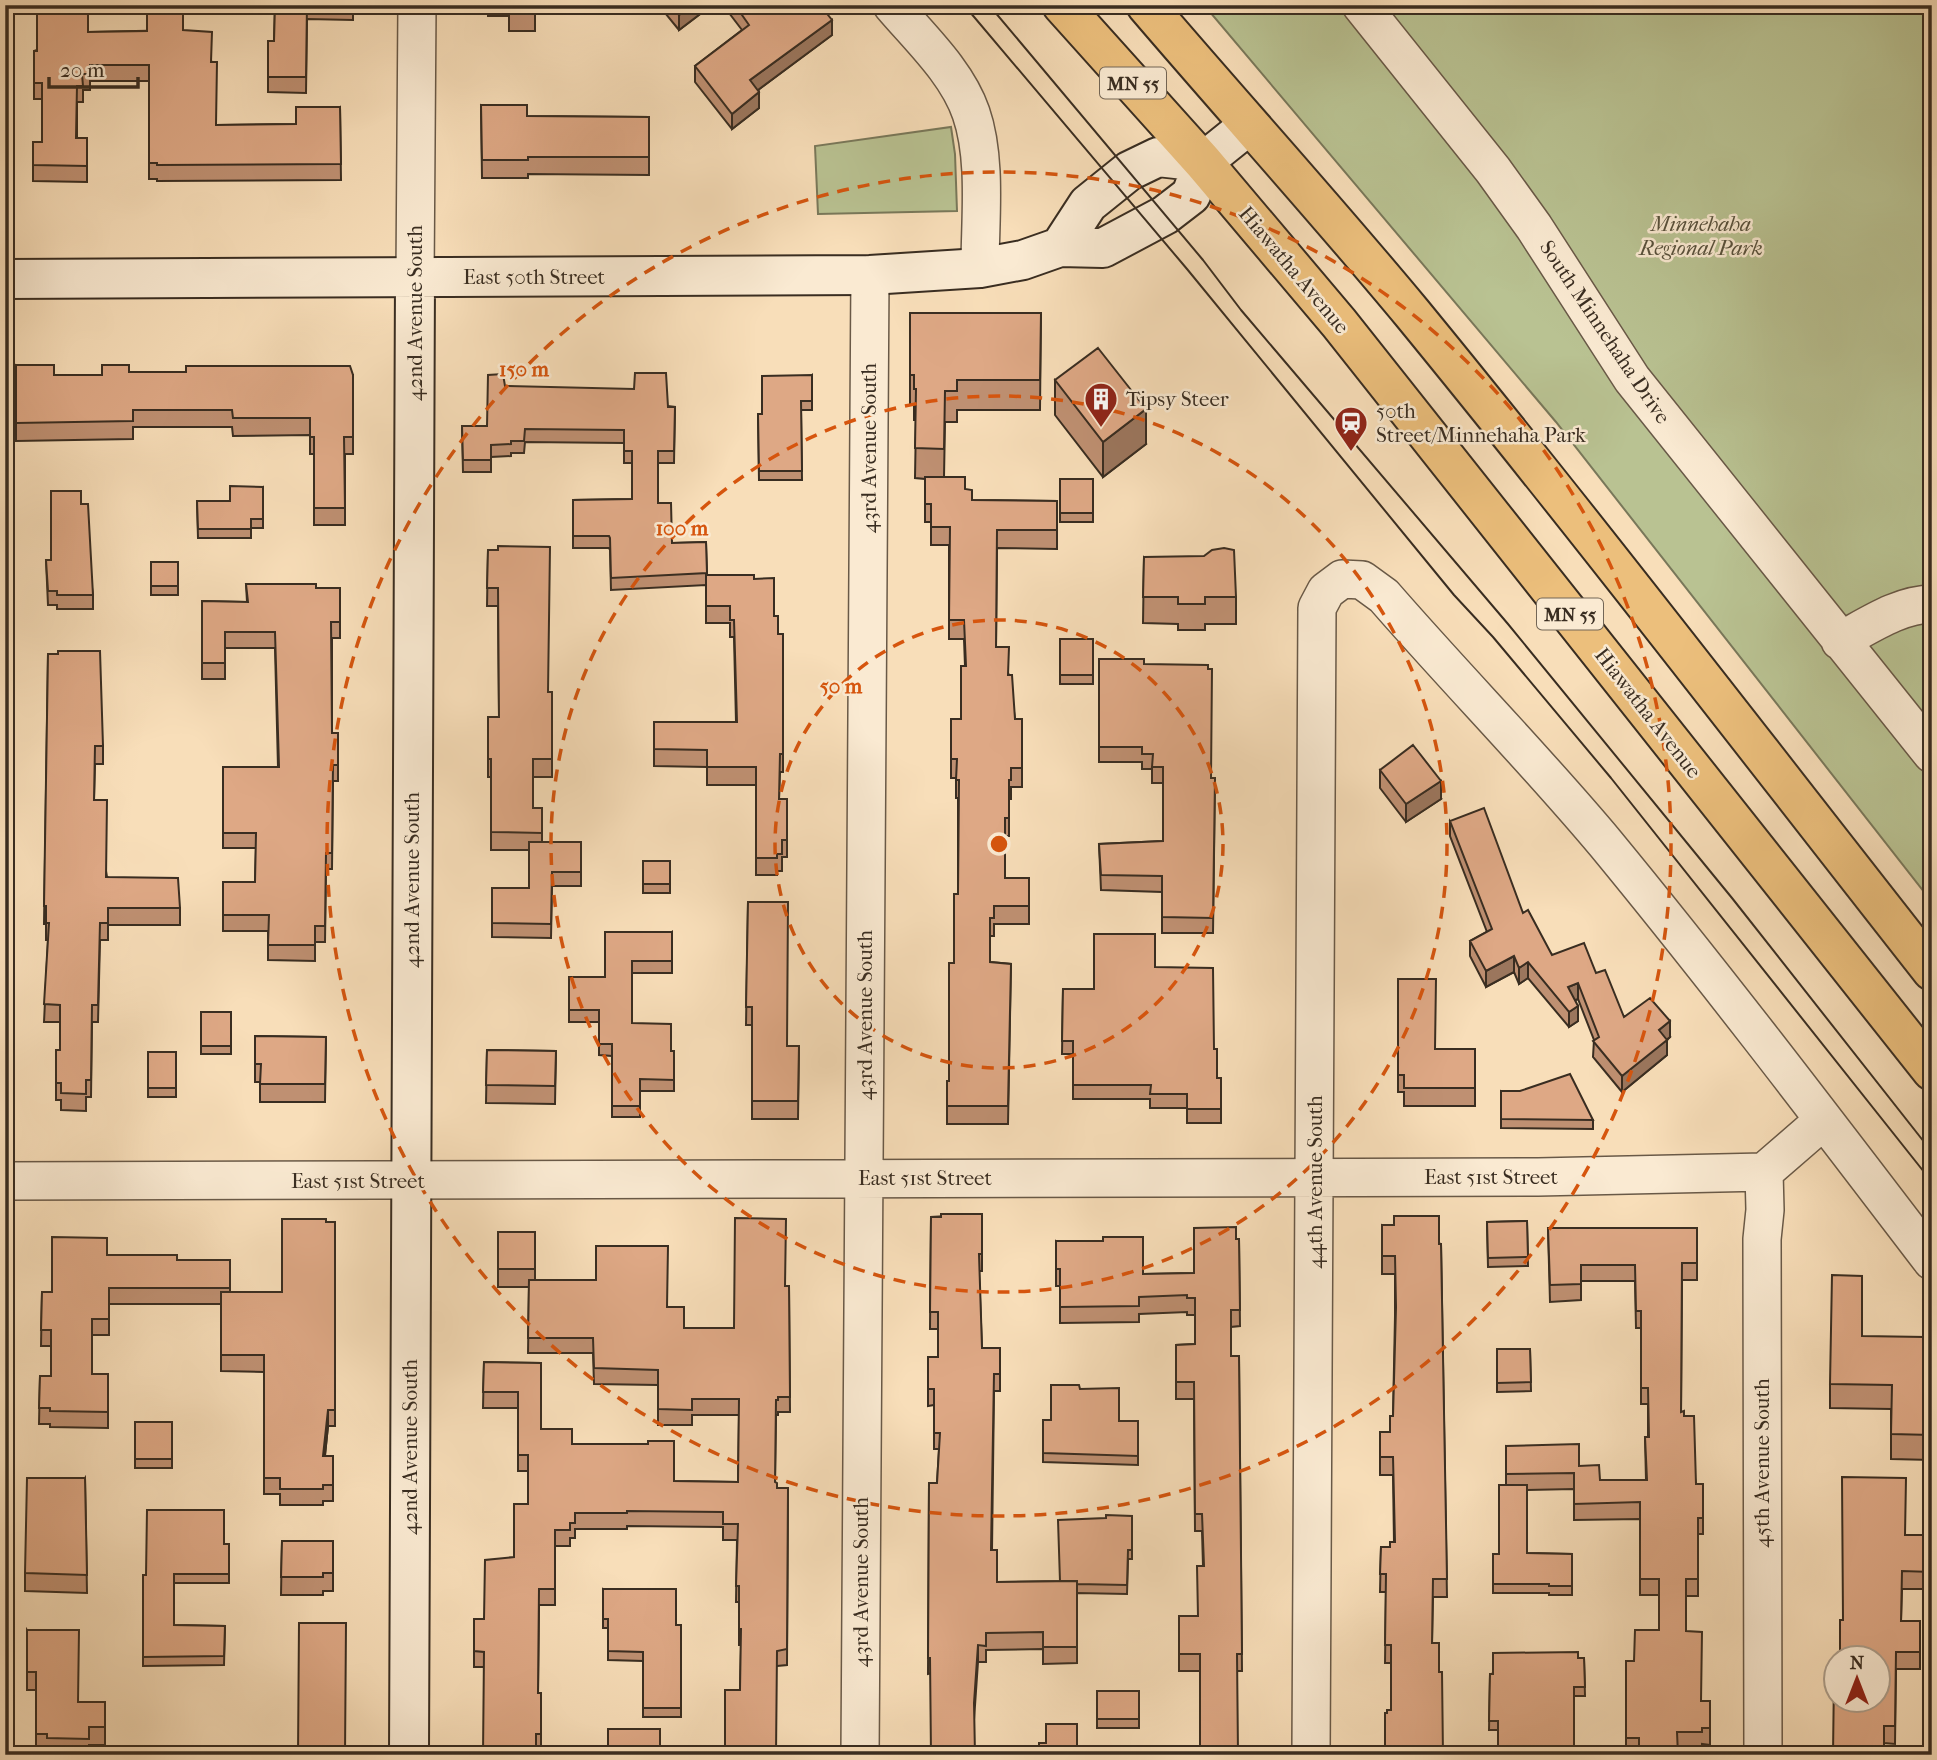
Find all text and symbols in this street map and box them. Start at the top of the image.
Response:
scale bar [49,46,138,90]
text: 20 m [60,58,105,82]
road number: MN 55 [1100,68,1166,99]
street label: Hiawatha Avenue [1234,202,1354,338]
park label: Minnehaha Regional Park [1637,212,1763,260]
street label: 42nd Avenue South [403,225,427,401]
street label: South Minnehaha Drive [1535,236,1675,428]
street label: East 50th Street [463,265,606,289]
text: 150 m [499,357,550,381]
street label: 43rd Avenue South [857,363,881,533]
building icon: Tipsy Steer [1082,380,1120,429]
place label: Tipsy Steer [1126,387,1229,411]
place label: 50th Street/Minnehaha Park [1376,399,1586,447]
station icon: 50th Street/Minnehaha Park [1332,404,1370,453]
text: 100 m [656,516,709,540]
road number: MN 55 [1537,598,1603,629]
street label: Hiawatha Avenue [1590,643,1706,783]
text: 50 m [820,674,863,698]
street label: 42nd Avenue South [400,792,424,968]
centre of rings [987,832,1011,856]
street label: 43rd Avenue South [853,930,877,1100]
street label: 44th Avenue South [1303,1095,1327,1269]
street label: East 51st Street [1424,1165,1559,1189]
street label: East 51st Street [858,1166,993,1190]
street label: East 51st Street [291,1169,426,1193]
street label: 42nd Avenue South [398,1359,422,1535]
street label: 45th Avenue South [1750,1378,1774,1548]
street label: 43rd Avenue South [849,1497,873,1667]
north arrow [1822,1644,1892,1714]
text: N [1850,1652,1865,1674]

